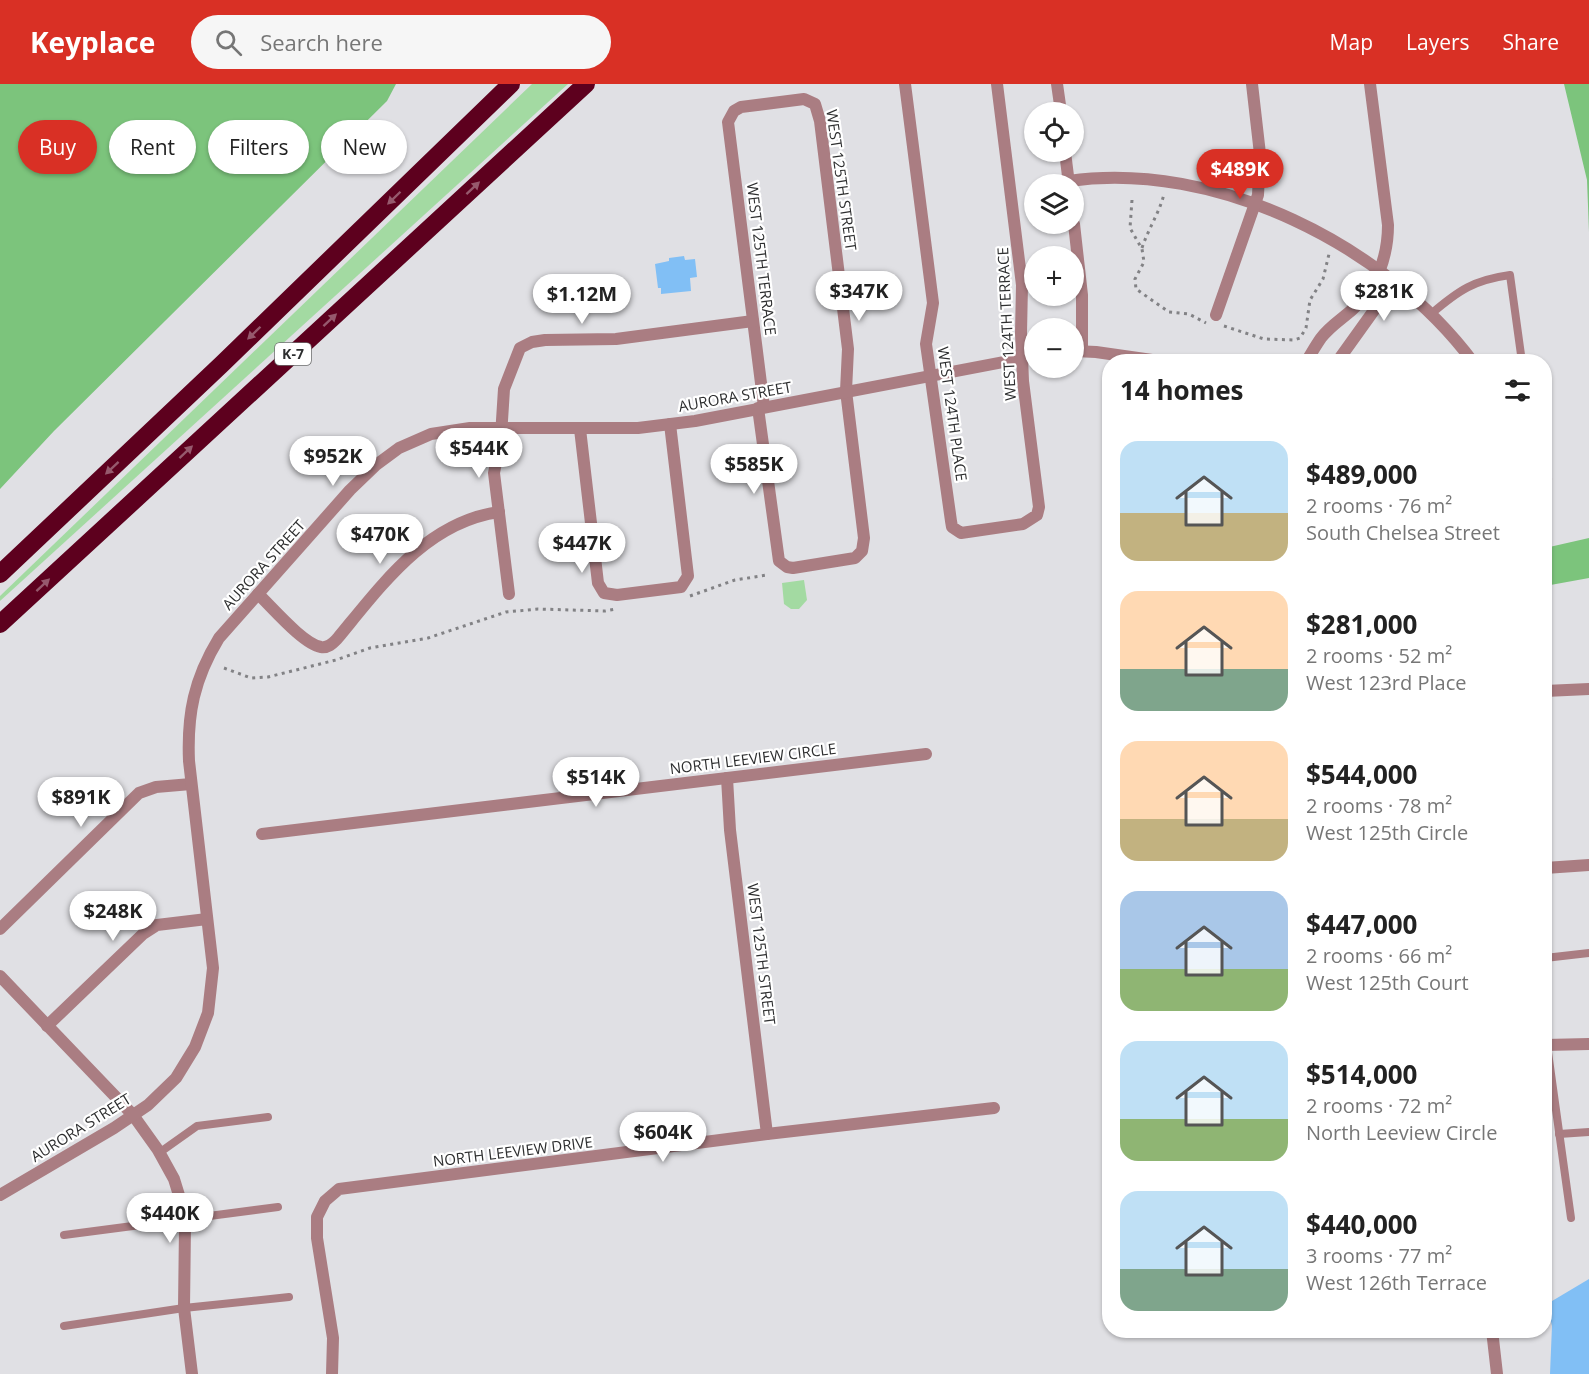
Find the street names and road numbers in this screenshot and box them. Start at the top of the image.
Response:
street label: WEST 125TH STREET [822,108,862,252]
street label: WEST 125TH TERRACE [743,181,781,336]
street label: WEST 124TH TERRACE [992,247,1020,401]
road number: K-7 [275,343,311,365]
street label: WEST 124TH PLACE [934,345,972,482]
street label: AURORA STREET [677,376,794,416]
street label: AURORA STREET [217,514,310,614]
street label: NORTH LEEVIEW CIRCLE [668,738,837,778]
street label: WEST 125TH STREET [743,882,781,1026]
street label: AURORA STREET [27,1088,135,1166]
street label: NORTH LEEVIEW DRIVE [432,1131,594,1171]

